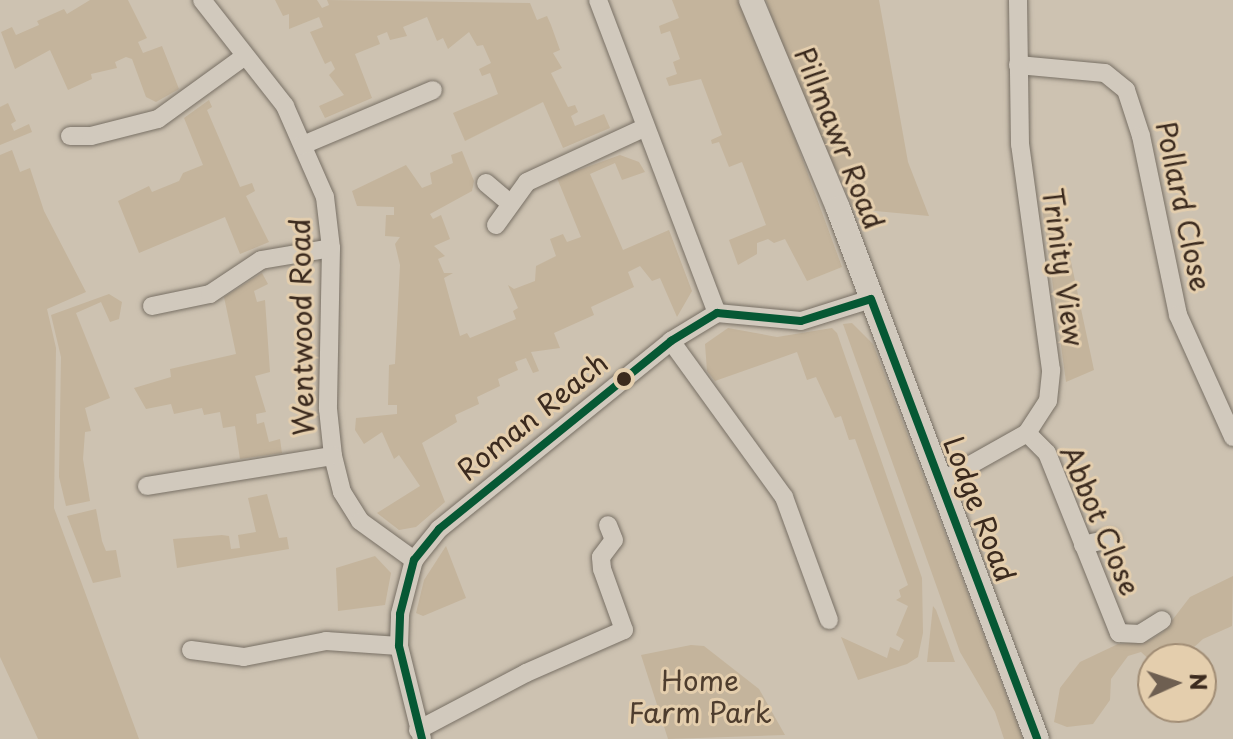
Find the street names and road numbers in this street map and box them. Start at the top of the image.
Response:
street label: Pillmawr Road [788,42,892,234]
street label: Pollard Close [1149,117,1219,295]
street label: Trinity View [1036,185,1092,349]
street label: Wentwood Road [282,217,320,437]
street label: Roman Reach [450,345,614,487]
street label: Lodge Road [937,431,1023,587]
street label: Abbot Close [1054,439,1148,601]

